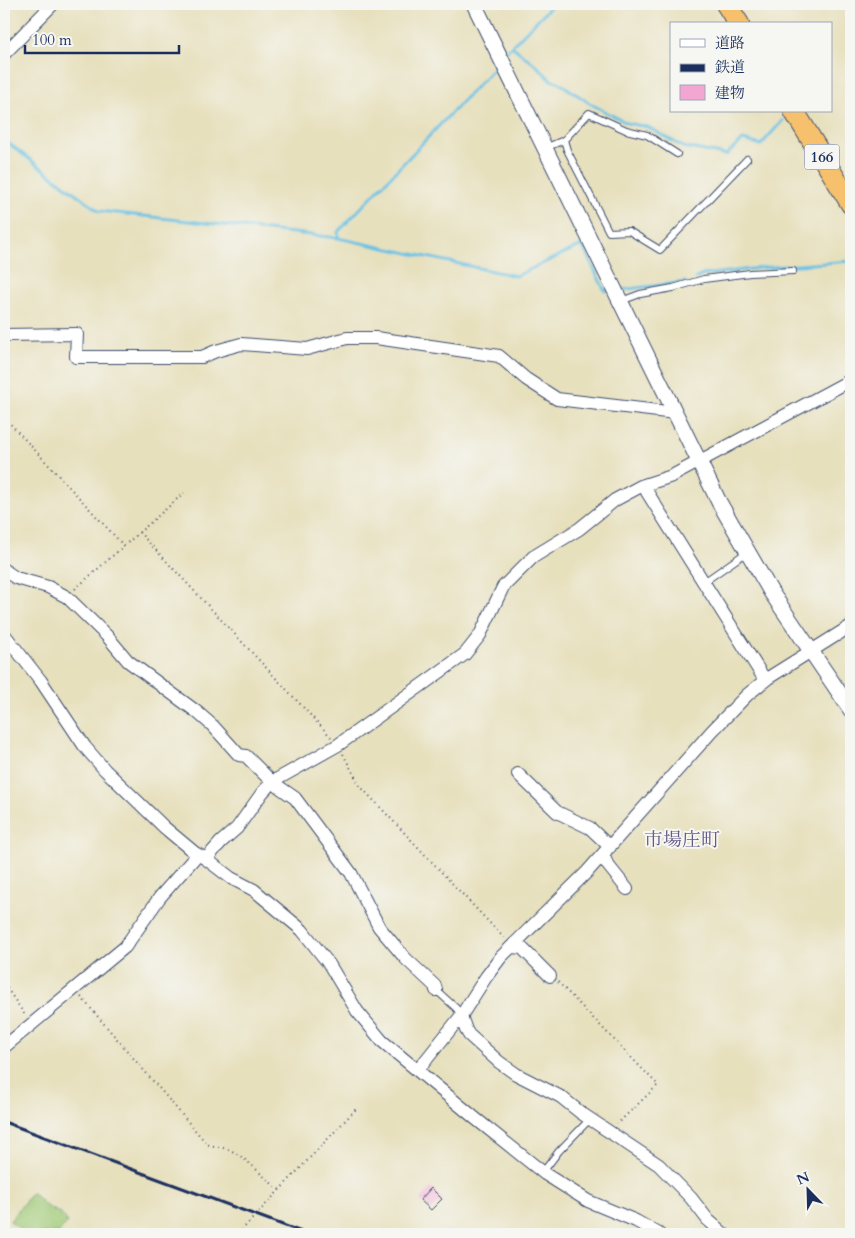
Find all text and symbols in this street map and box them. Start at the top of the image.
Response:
scale bar [25,22,179,54]
legend [670,22,832,112]
text: 100 m [32,30,72,50]
text: 道路 [715,33,745,53]
text: 鉄道 [715,57,745,77]
text: 建物 [715,83,745,103]
road number: 166 [804,144,840,170]
district label: 市場庄町 [644,827,720,853]
north arrow [782,1166,832,1216]
text: N [794,1167,812,1190]

